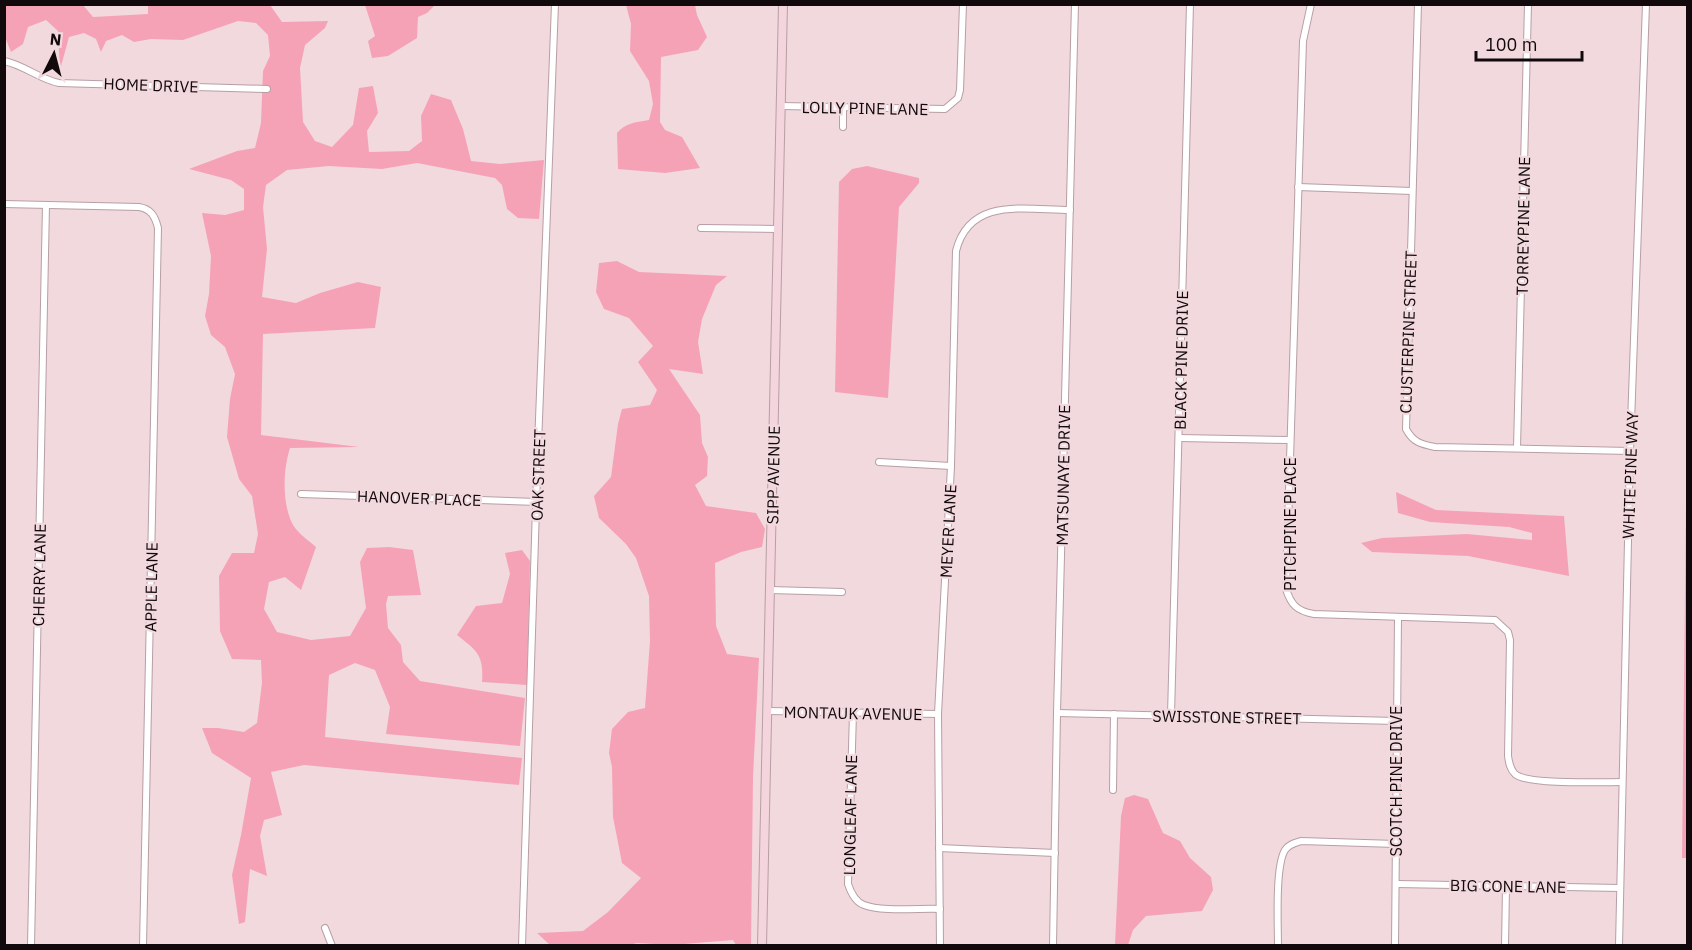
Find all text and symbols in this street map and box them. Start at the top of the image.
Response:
north arrow [24,24,84,84]
scale bar [1476,24,1582,62]
text: N [49,29,62,50]
text: 100 m [1485,33,1537,56]
street label: HOME DRIVE [103,73,199,97]
street label: LOLLY PINE LANE [801,97,929,119]
street label: TORREYPINE LANE [1512,156,1534,296]
street label: CLUSTERPINE STREET [1395,250,1421,414]
street label: BLACK PINE DRIVE [1170,290,1192,430]
street label: MATSUNAYE DRIVE [1052,404,1074,546]
street label: WHITE PINE WAY [1618,410,1642,539]
street label: SIPP AVENUE [762,425,784,525]
street label: OAK STREET [526,429,550,521]
street label: PITCHPINE PLACE [1280,457,1300,591]
street label: MEYER LANE [936,484,960,578]
street label: HANOVER PLACE [356,486,482,510]
street label: CHERRY LANE [28,523,50,627]
street label: APPLE LANE [140,542,162,632]
street label: MONTAUK AVENUE [783,702,923,724]
street label: SWISSTONE STREET [1152,706,1302,728]
street label: SCOTCH PINE DRIVE [1386,706,1406,856]
street label: LONGLEAF LANE [839,754,861,876]
street label: BIG CONE LANE [1450,875,1566,897]

